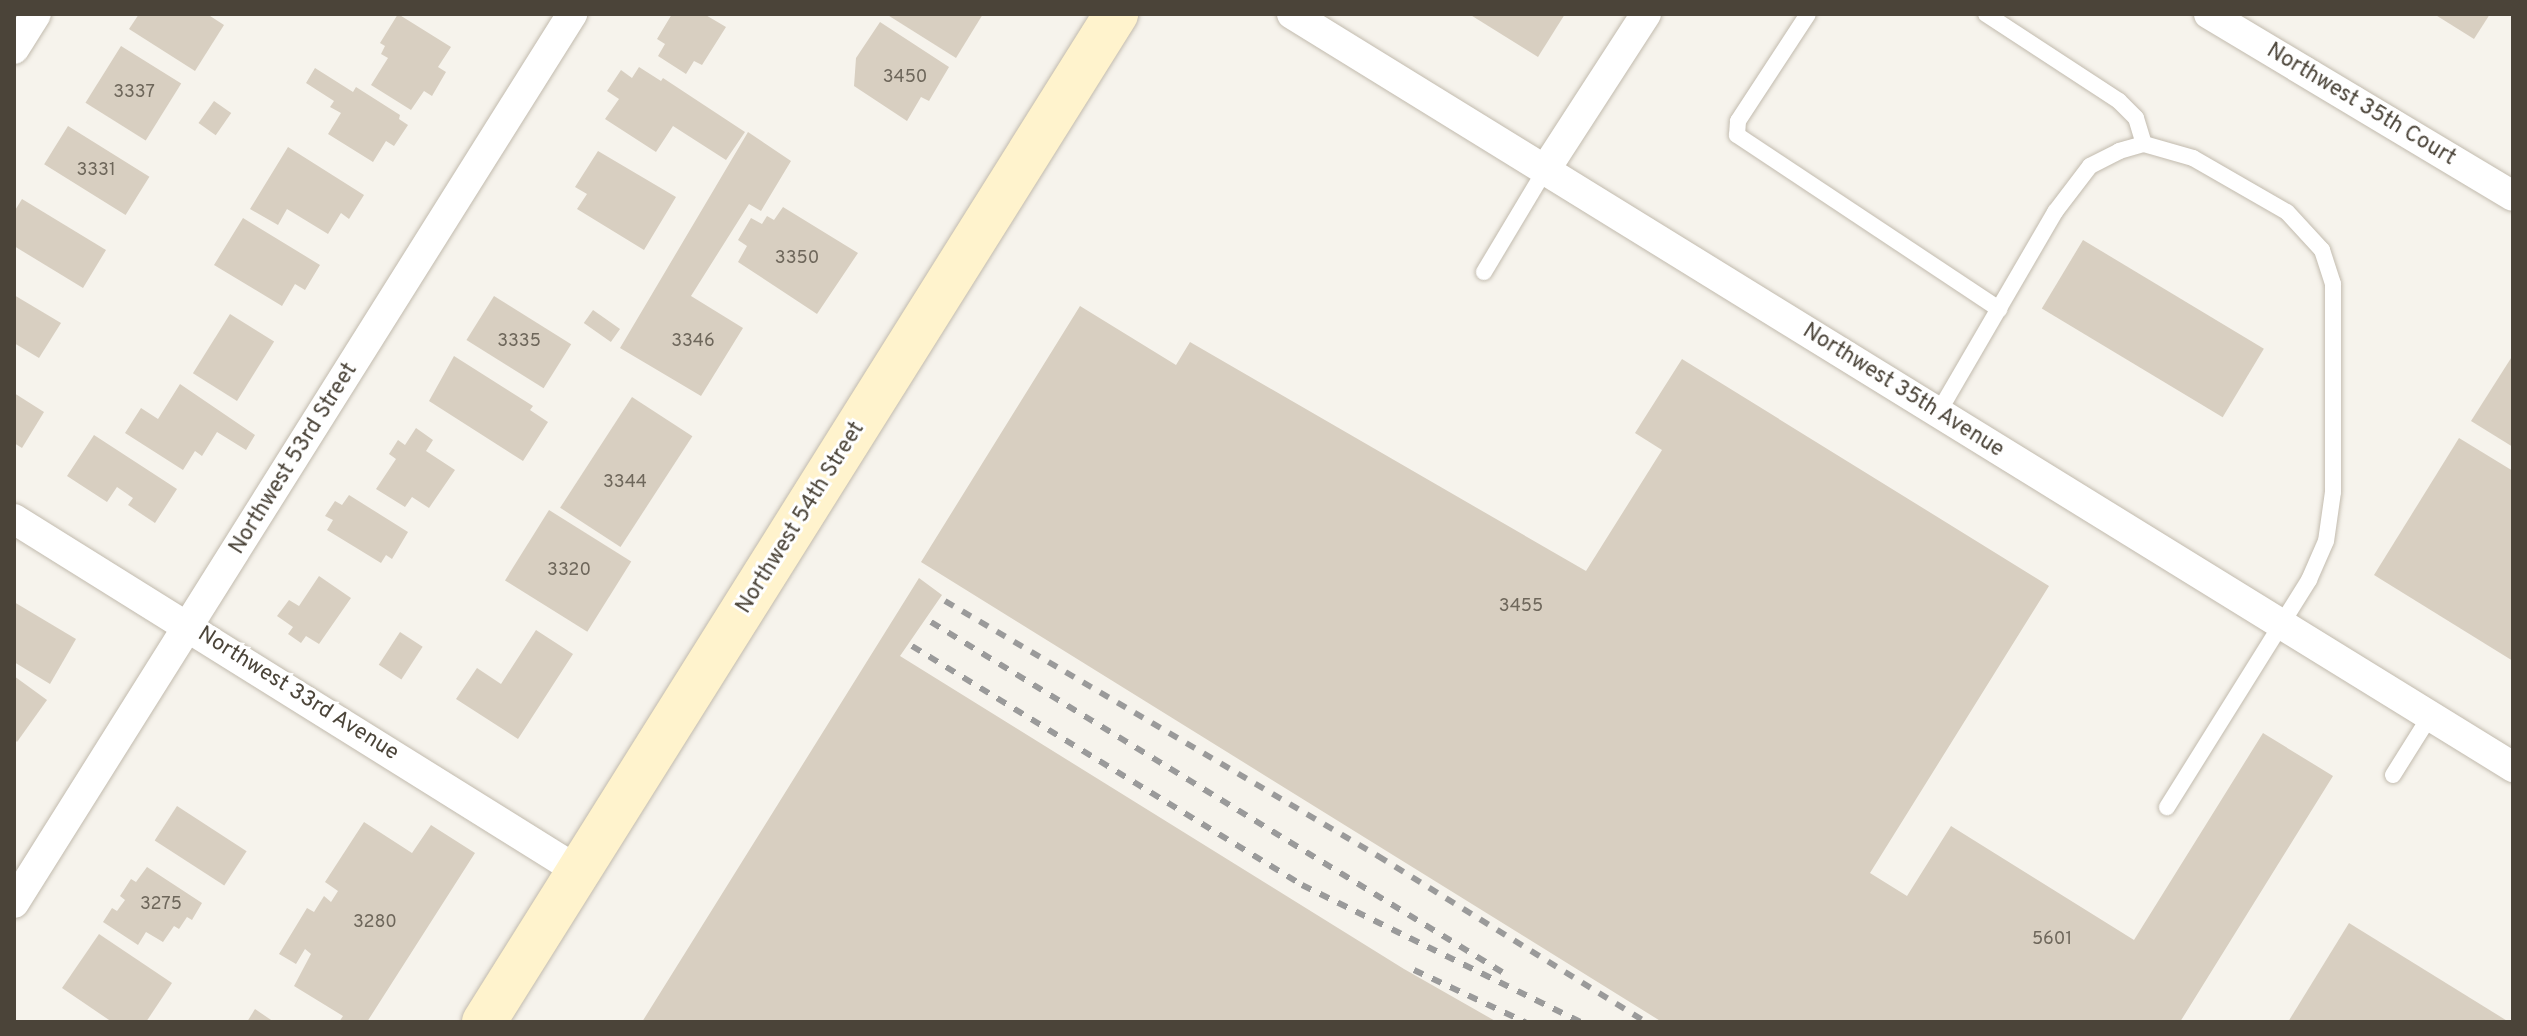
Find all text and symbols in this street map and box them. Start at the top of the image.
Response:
street label: Northwest 35th Court [2262,38,2460,172]
house number: 3450 [883,67,927,89]
house number: 3337 [113,82,155,104]
house number: 3331 [76,160,116,182]
house number: 3350 [775,248,819,270]
street label: Northwest 35th Avenue [1797,318,2009,464]
house number: 3335 [497,331,541,353]
house number: 3346 [671,331,715,353]
street label: Northwest 53rd Street [224,359,364,559]
street label: Northwest 54th Street [731,417,871,619]
house number: 3344 [603,472,647,494]
house number: 3320 [547,560,591,582]
house number: 3455 [1499,596,1543,618]
street label: Northwest 33rd Avenue [192,621,404,767]
house number: 3275 [140,894,182,916]
house number: 3280 [353,912,397,934]
house number: 5601 [2032,929,2072,951]

